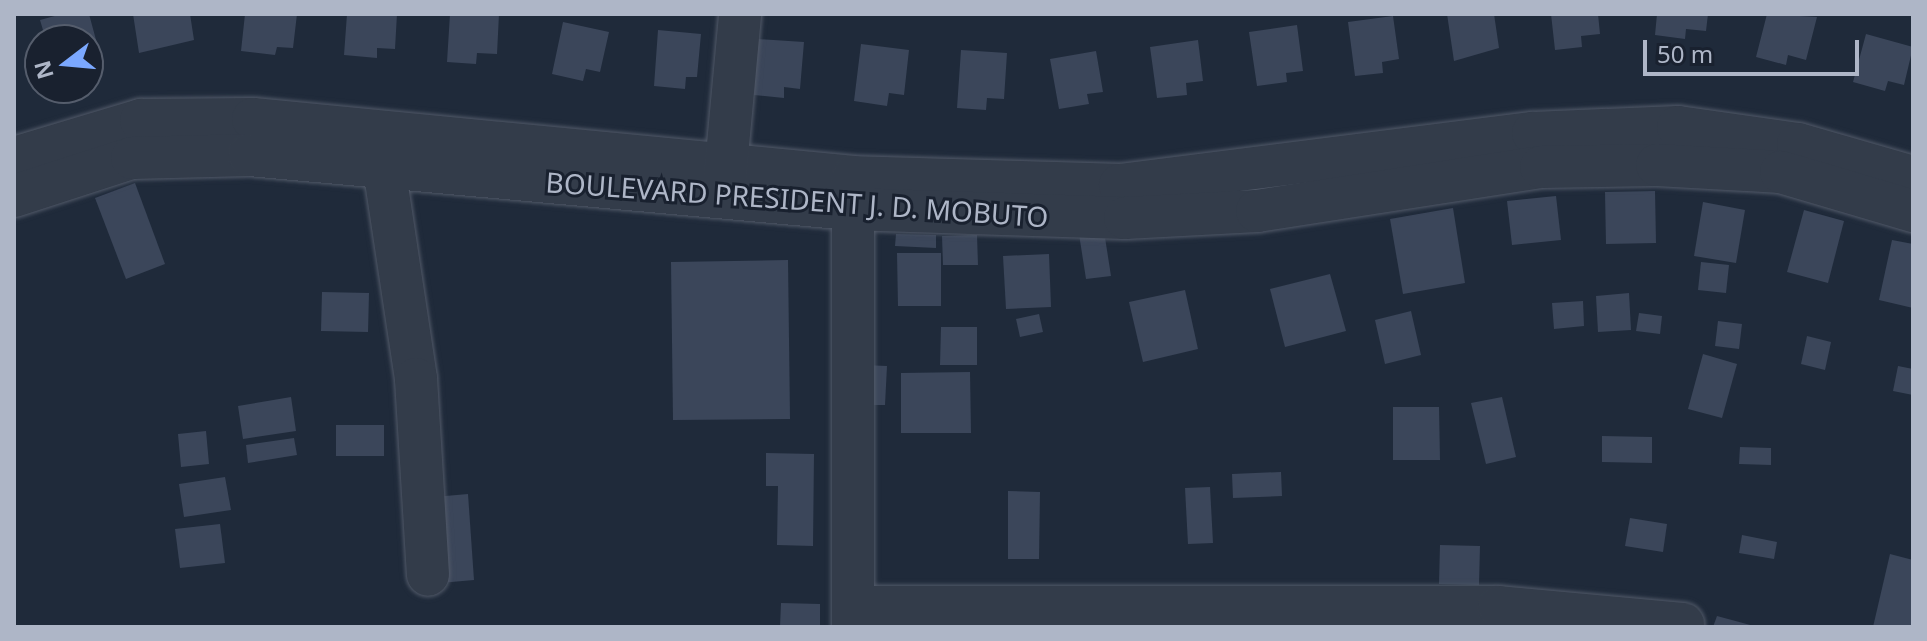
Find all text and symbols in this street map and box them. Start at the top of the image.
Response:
north arrow [24,24,104,104]
scale bar [1647,24,1863,74]
text: 50 m [1657,37,1713,70]
text: N [26,57,60,83]
street label: BOULEVARD PRESIDENT J. D. MOBUTO [545,165,1049,233]

